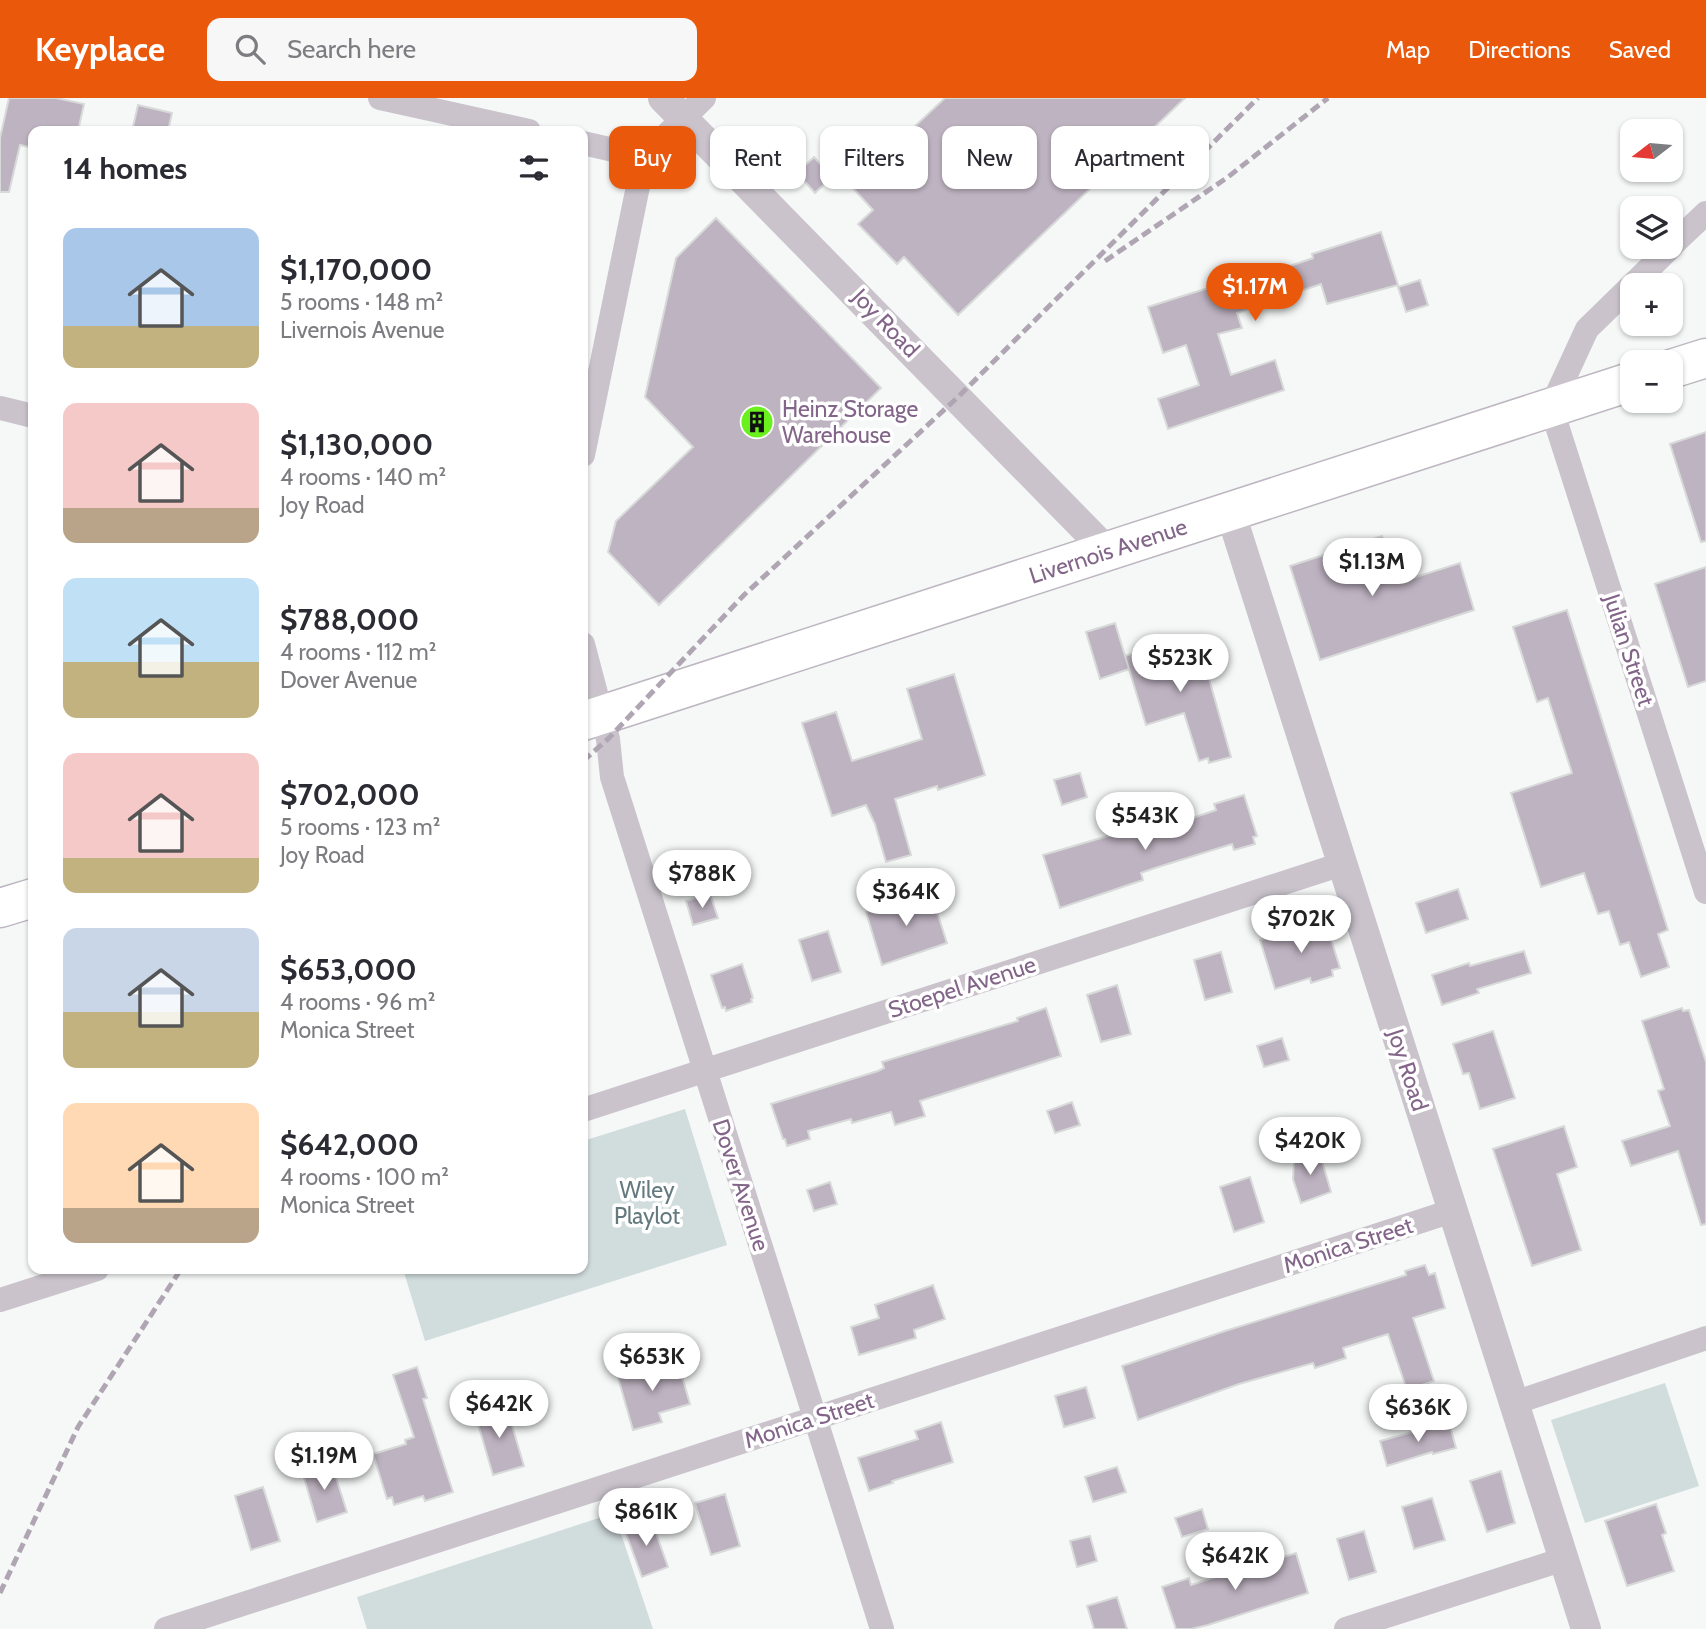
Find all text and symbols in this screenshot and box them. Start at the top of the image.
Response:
search box [207,18,697,81]
text: Keyplace [35,29,165,69]
icon: search [231,30,269,68]
text: Search here [287,33,416,65]
text: Map [1386,35,1430,64]
text: Directions [1468,35,1571,64]
text: Saved [1609,35,1671,64]
north arrow [1620,119,1684,182]
map controls [1620,119,1683,413]
chip: Buy [609,126,696,189]
chip: Rent [710,126,806,189]
chip: Filters [820,126,928,189]
chip: New [942,126,1037,189]
chip: Apartment [1051,126,1209,189]
icon: filters [515,149,553,187]
text: 14 homes [63,150,187,187]
button: layers [1620,196,1683,259]
text: $1,170,000 [280,251,432,288]
icon: home [119,256,203,340]
pin: $1.17M [1198,264,1312,323]
text: $1.17M [1222,272,1288,300]
button: + [1620,273,1683,336]
street label: Joy Road [846,282,925,363]
text: 5 rooms · 148 m² [280,288,443,316]
text: Livernois Avenue [280,316,445,344]
button: − [1620,350,1683,413]
place label: Heinz Storage Warehouse [782,395,918,449]
building icon: Heinz Storage Warehouse [738,403,776,441]
text: $1,130,000 [280,426,433,463]
icon: home [119,431,203,515]
text: 4 rooms · 140 m² [280,463,446,491]
text: Joy Road [280,491,365,519]
street label: Livernois Avenue [1025,512,1191,590]
pin: $1.13M [1315,538,1429,598]
text: $1.13M [1339,547,1405,575]
street label: Julian Street [1597,589,1660,710]
text: $788,000 [280,601,419,638]
icon: home [119,606,203,690]
pin: $523K [1131,634,1229,694]
text: 4 rooms · 112 m² [280,638,436,666]
text: $523K [1148,643,1212,671]
text: Dover Avenue [280,666,417,694]
text: $702,000 [280,776,420,813]
icon: home [119,781,203,865]
pin: $543K [1096,792,1194,852]
text: $543K [1112,801,1178,829]
text: 5 rooms · 123 m² [280,813,440,841]
text: Joy Road [280,841,365,869]
pin: $788K [653,850,751,910]
text: $788K [668,859,736,887]
pin: $364K [857,868,955,928]
text: $364K [872,877,940,905]
pin: $702K [1252,896,1350,955]
text: $702K [1267,904,1335,932]
street label: Stoepel Avenue [885,950,1039,1024]
text: $653,000 [280,951,417,988]
icon: home [119,956,203,1040]
text: 4 rooms · 96 m² [280,988,435,1016]
text: Monica Street [280,1016,415,1044]
street label: Joy Road [1381,1024,1434,1115]
street label: Dover Avenue [706,1115,776,1255]
pin: $420K [1261,1118,1359,1177]
text: $642,000 [280,1126,419,1163]
text: $420K [1275,1126,1345,1154]
icon: home [119,1131,203,1215]
text: 4 rooms · 100 m² [280,1163,449,1191]
park label: Wiley Playlot [614,1176,680,1230]
text: Monica Street [280,1191,415,1219]
street label: Monica Street [1280,1211,1417,1279]
pin: $653K [603,1334,701,1393]
text: $653K [619,1342,685,1370]
pin: $642K [450,1380,548,1440]
pin: $636K [1369,1384,1467,1444]
street label: Monica Street [741,1386,878,1454]
text: $642K [465,1389,533,1417]
text: $636K [1385,1393,1451,1421]
pin: $1.19M [267,1432,381,1492]
text: $1.19M [291,1441,357,1469]
pin: $861K [597,1488,695,1548]
text: $861K [614,1497,678,1525]
pin: $642K [1186,1532,1284,1592]
text: $642K [1201,1541,1269,1569]

